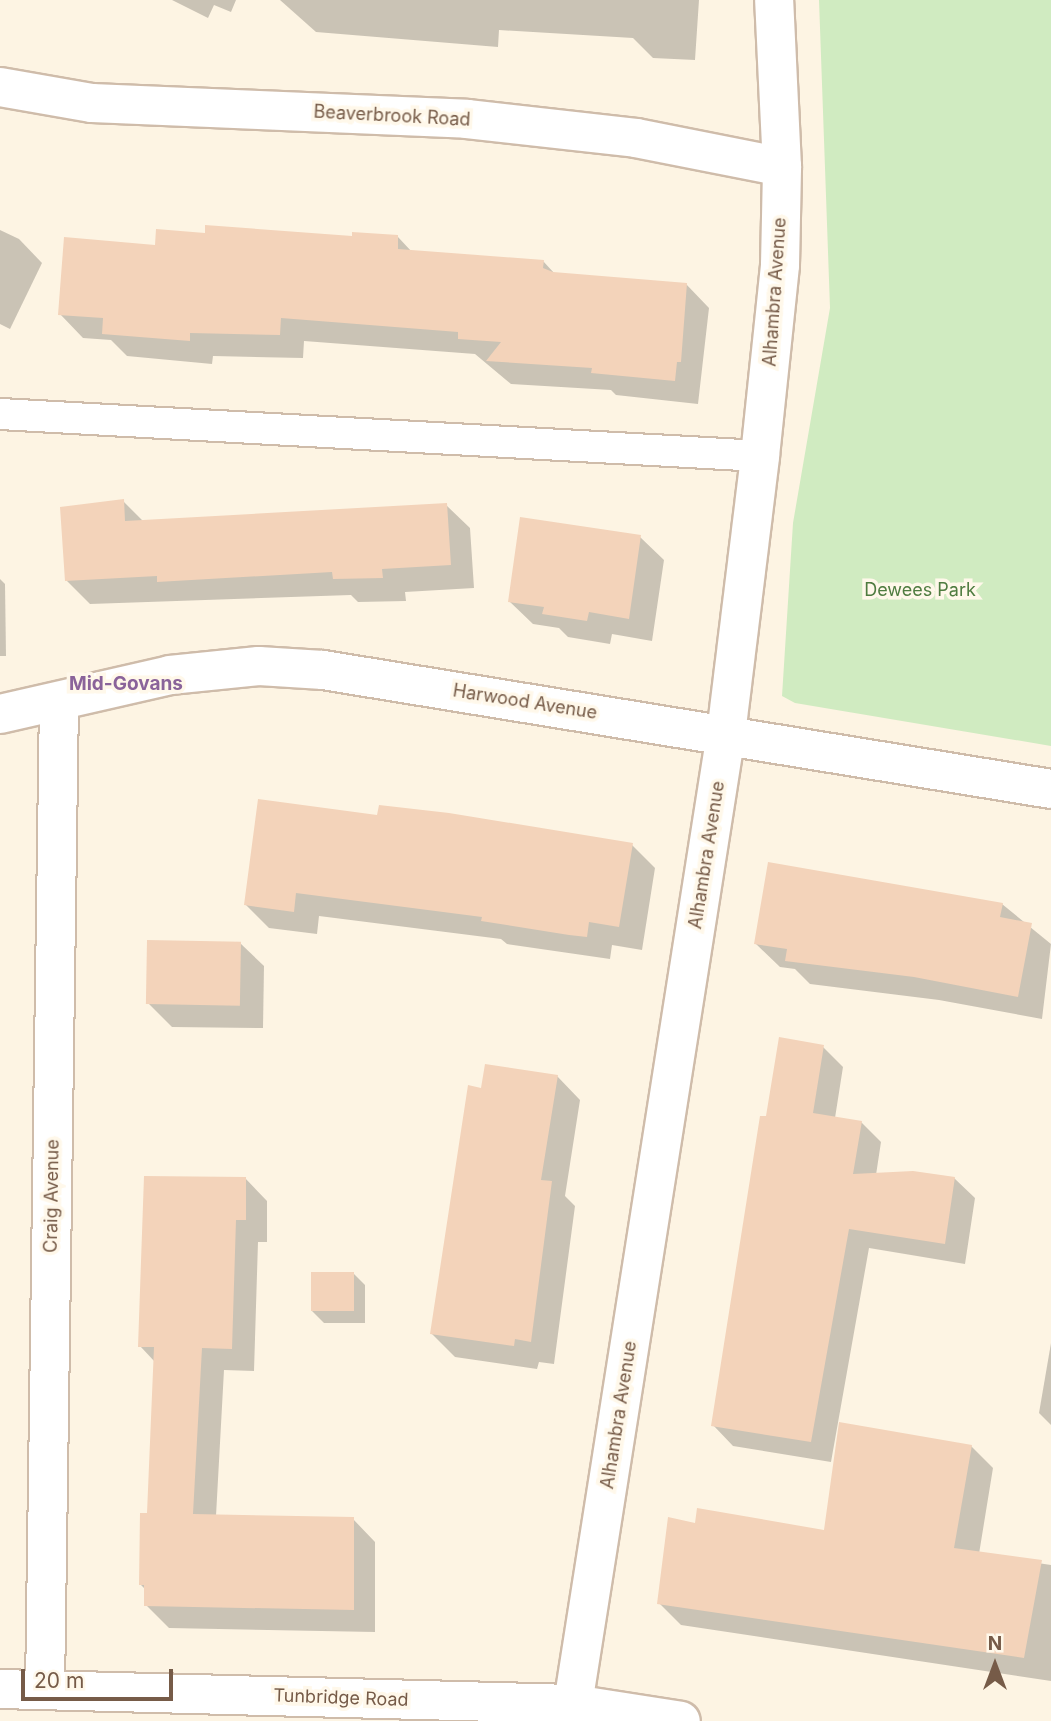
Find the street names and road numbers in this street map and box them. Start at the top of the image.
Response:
street label: Beaverbrook Road [313,101,471,131]
street label: Alhambra Avenue [759,217,791,367]
street label: Harwood Avenue [451,680,599,724]
street label: Alhambra Avenue [685,779,729,931]
street label: Craig Avenue [40,1139,64,1253]
street label: Alhambra Avenue [597,1339,641,1491]
street label: Tunbridge Road [273,1685,409,1711]

